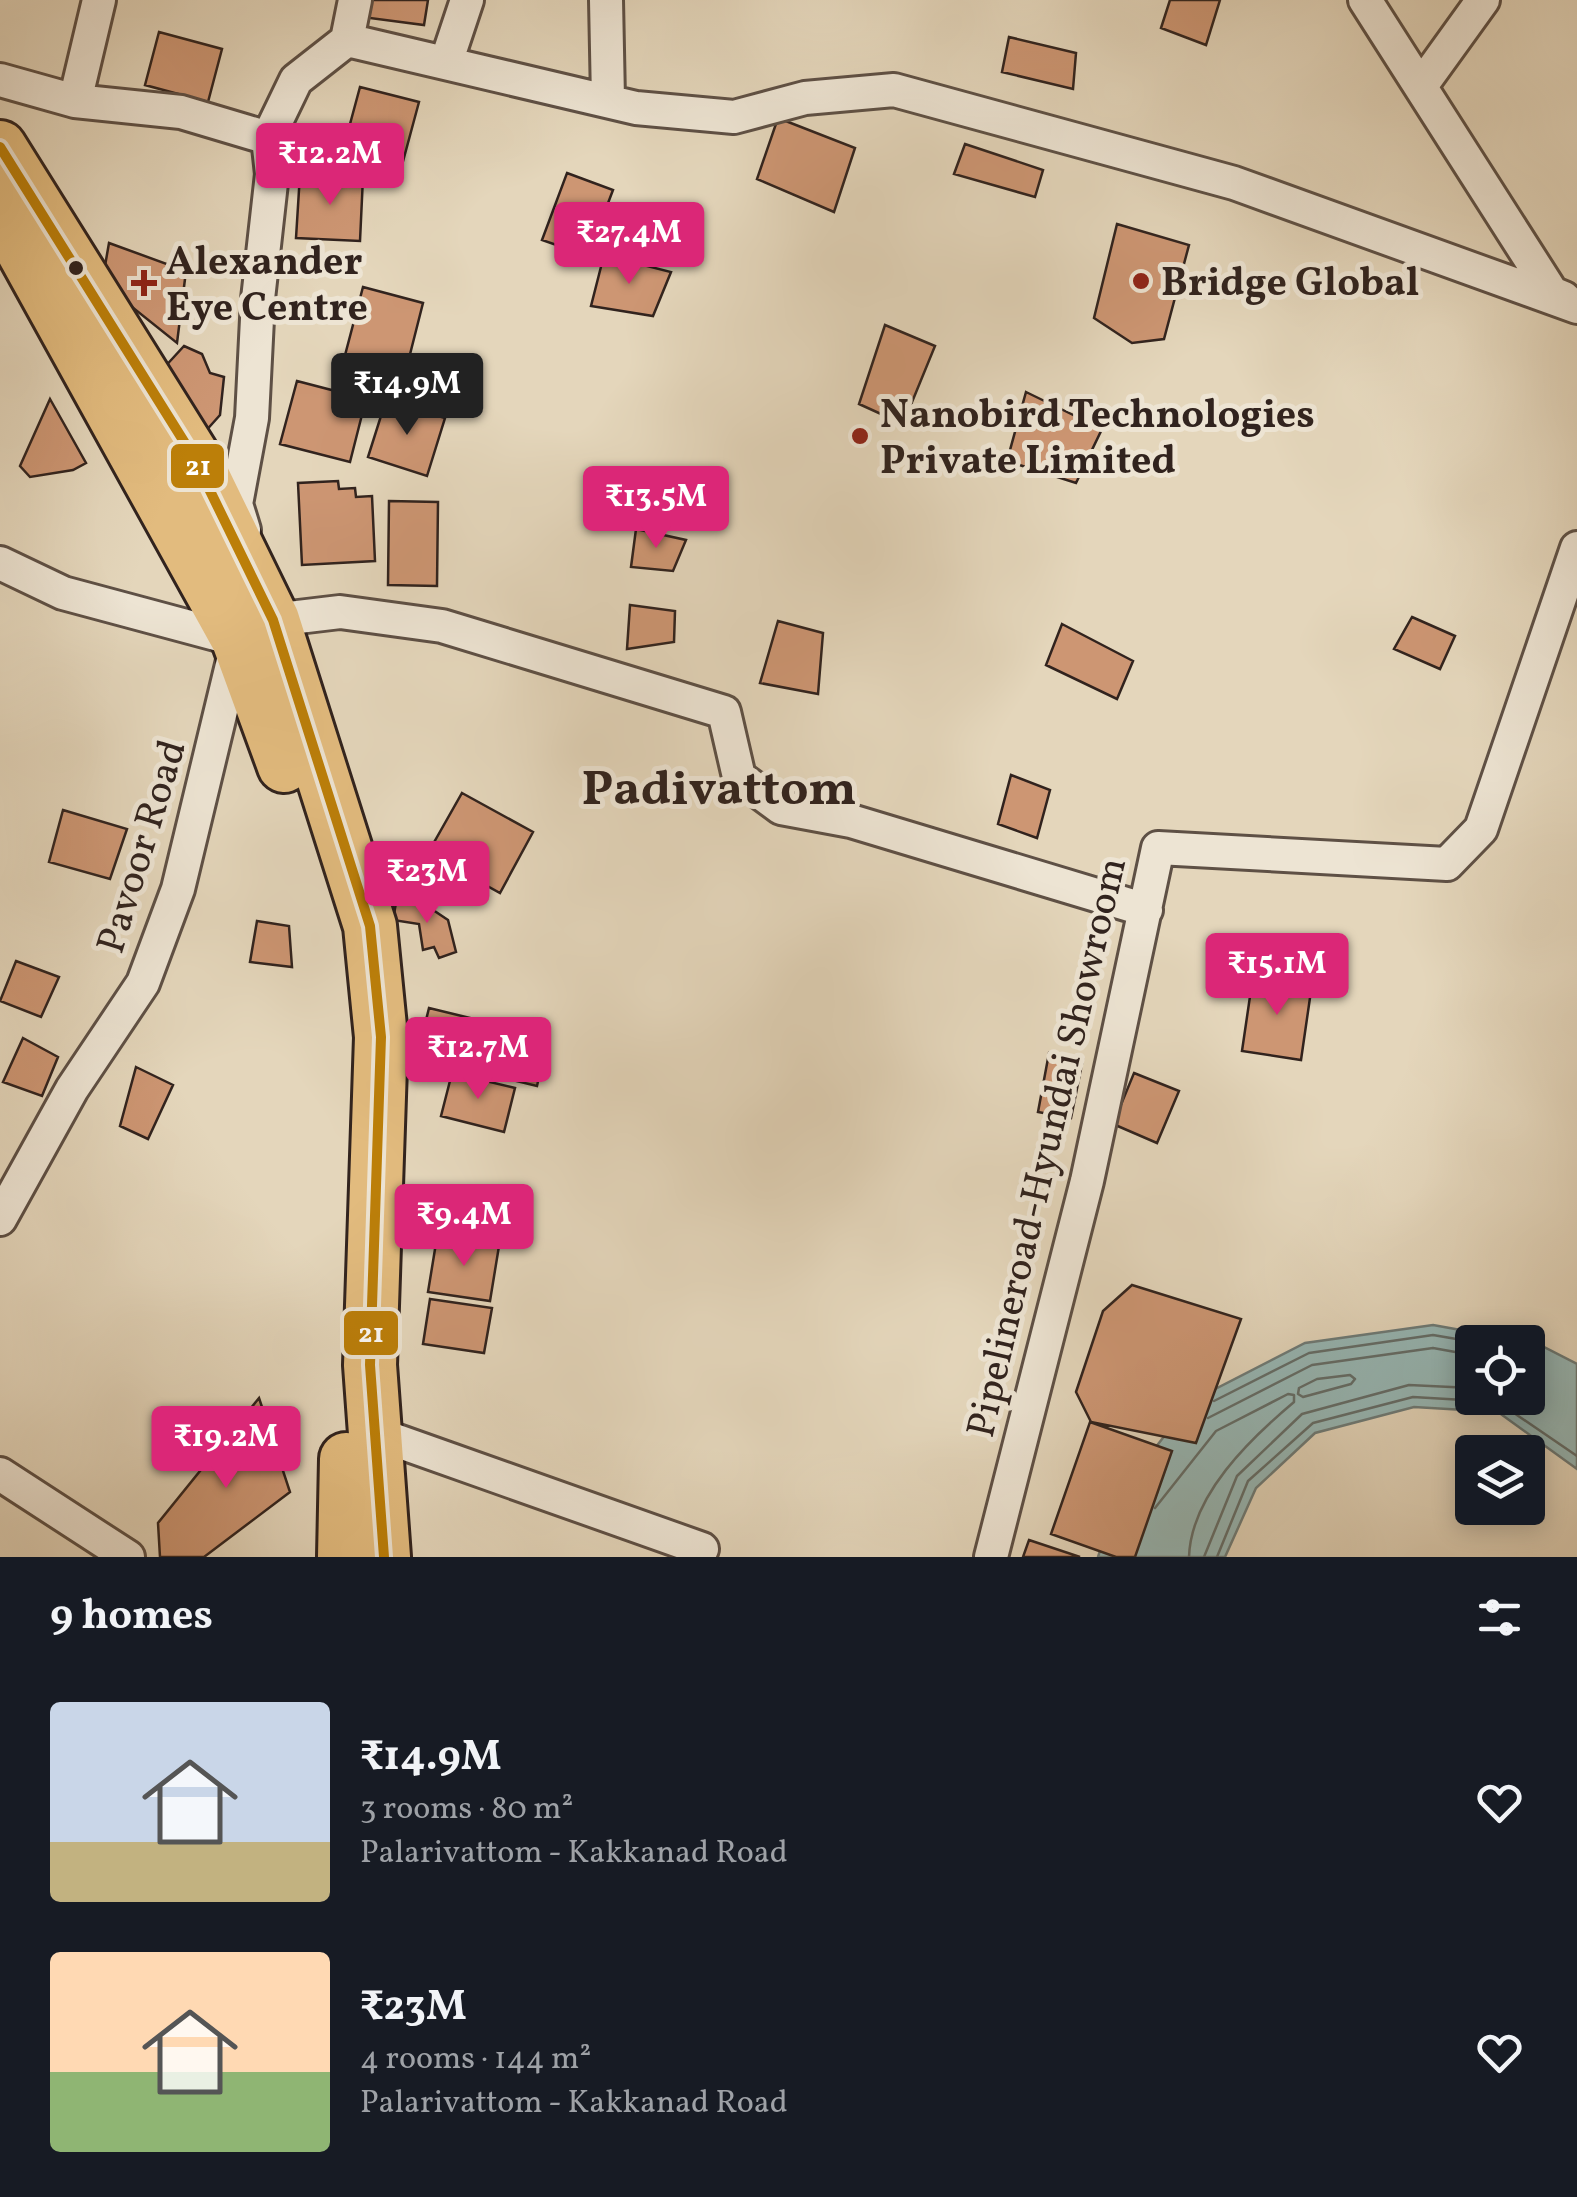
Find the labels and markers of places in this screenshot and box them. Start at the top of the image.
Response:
pin: ₹12.2M [249,123,411,208]
pin: ₹27.4M [548,202,710,287]
place label: Alexander Eye Centre [166,236,368,338]
place label: Bridge Global [1161,257,1419,313]
unlabelled marker [66,258,86,278]
marker: Alexander Eye Centre [131,270,157,296]
marker: Bridge Global [1130,270,1152,292]
pin: ₹14.9M [326,353,488,438]
place label: Nanobird Technologies Private Limited [880,389,1315,491]
marker: Nanobird Technologies Private Limited [849,425,871,447]
pin: ₹13.5M [575,466,737,551]
pin: ₹23M [368,841,486,926]
pin: ₹15.1M [1196,933,1358,1018]
pin: ₹12.7M [397,1017,559,1102]
pin: ₹9.4M [394,1184,534,1269]
pin: ₹19.2M [145,1406,307,1491]

